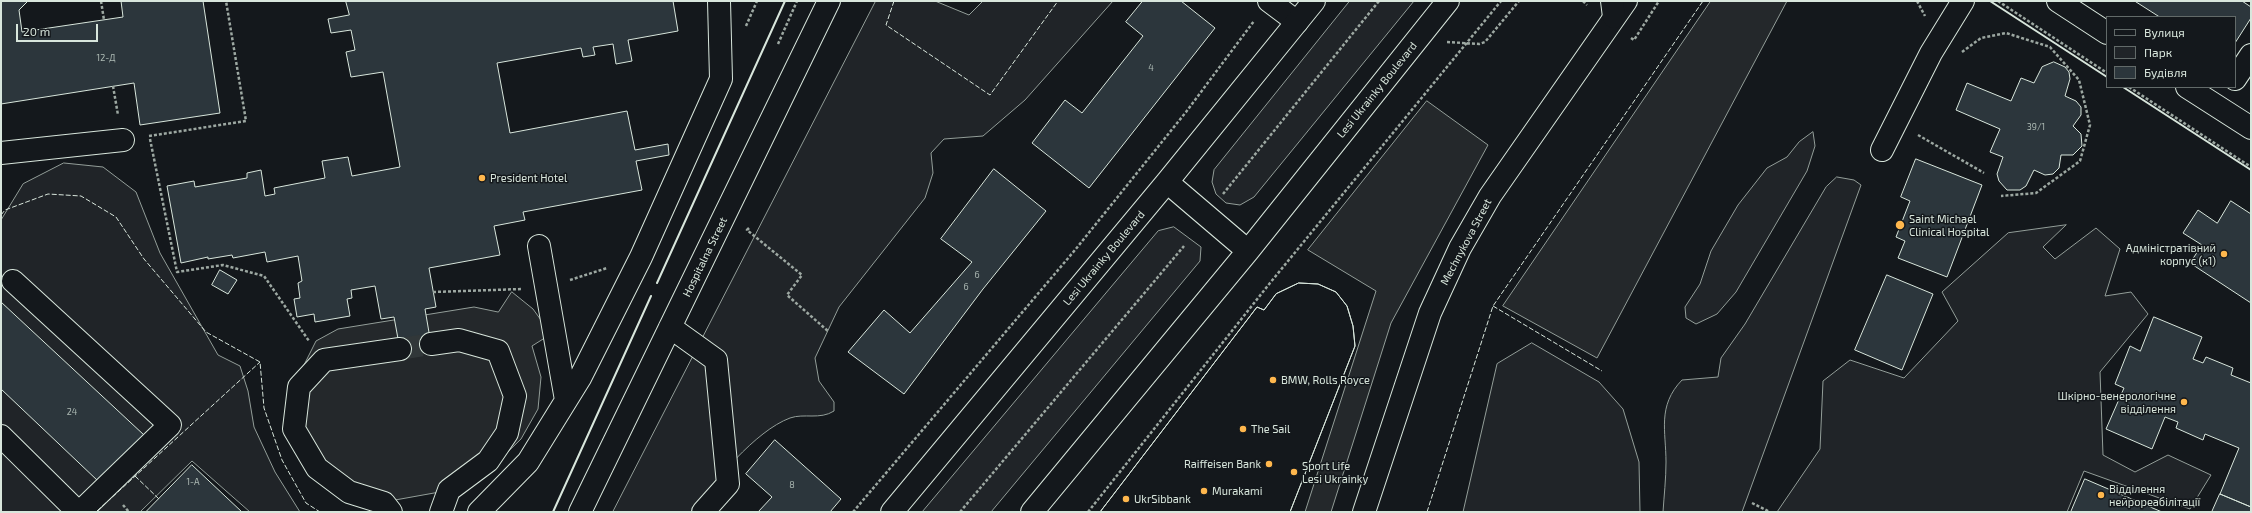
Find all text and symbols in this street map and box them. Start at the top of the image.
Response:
scale bar [18,16,100,42]
legend [2106,16,2236,88]
text: 20 m [23,24,50,38]
text: Вулиця [2144,25,2185,39]
street label: Lesi Ukrainky Boulevard [1334,39,1420,141]
text: Парк [2144,45,2172,59]
house number: 12-Д [97,53,115,63]
house number: 4 [1148,63,1154,73]
text: Будівля [2144,65,2187,79]
house number: 39/1 [2027,122,2045,132]
place label: President Hotel [490,171,567,185]
marker: President Hotel [477,173,487,183]
street label: Mechnykova Street [1438,197,1494,287]
street label: Lesi Ukrainky Boulevard [1061,208,1147,308]
place label: Saint Michael Clinical Hospital [1909,212,1989,238]
street label: Hospitalna Street [680,215,730,299]
marker: Saint Michael Clinical Hospital [1894,219,1906,231]
place label: Адміністратівний корпус (к1) [2126,241,2216,267]
marker: Адміністратівний корпус (к1) [2219,249,2229,259]
house number: 6 [974,270,980,280]
house number: 6 [963,282,969,292]
place label: BMW, Rolls Royce [1281,373,1370,387]
marker: BMW, Rolls Royce [1268,375,1278,385]
place label: Шкірно-венерологічне відділення [2058,389,2176,415]
marker: Шкірно-венерологічне відділення [2179,397,2189,407]
house number: 24 [67,407,77,417]
place label: The Sail [1251,422,1290,436]
marker: The Sail [1238,424,1248,434]
place label: Raiffeisen Bank [1184,457,1261,471]
marker: Raiffeisen Bank [1264,459,1274,469]
place label: Sport Life Lesi Ukrainky [1302,459,1368,485]
marker: Sport Life Lesi Ukrainky [1289,467,1299,477]
house number: 1-А [186,477,200,487]
house number: 8 [789,480,795,490]
place label: Відділення нейрореабілітації [2109,482,2200,508]
place label: Murakami [1212,484,1262,498]
marker: Murakami [1199,486,1209,496]
marker: Відділення нейрореабілітації [2096,490,2106,500]
place label: UkrSibbank [1134,492,1191,506]
marker: UkrSibbank [1121,494,1131,504]

